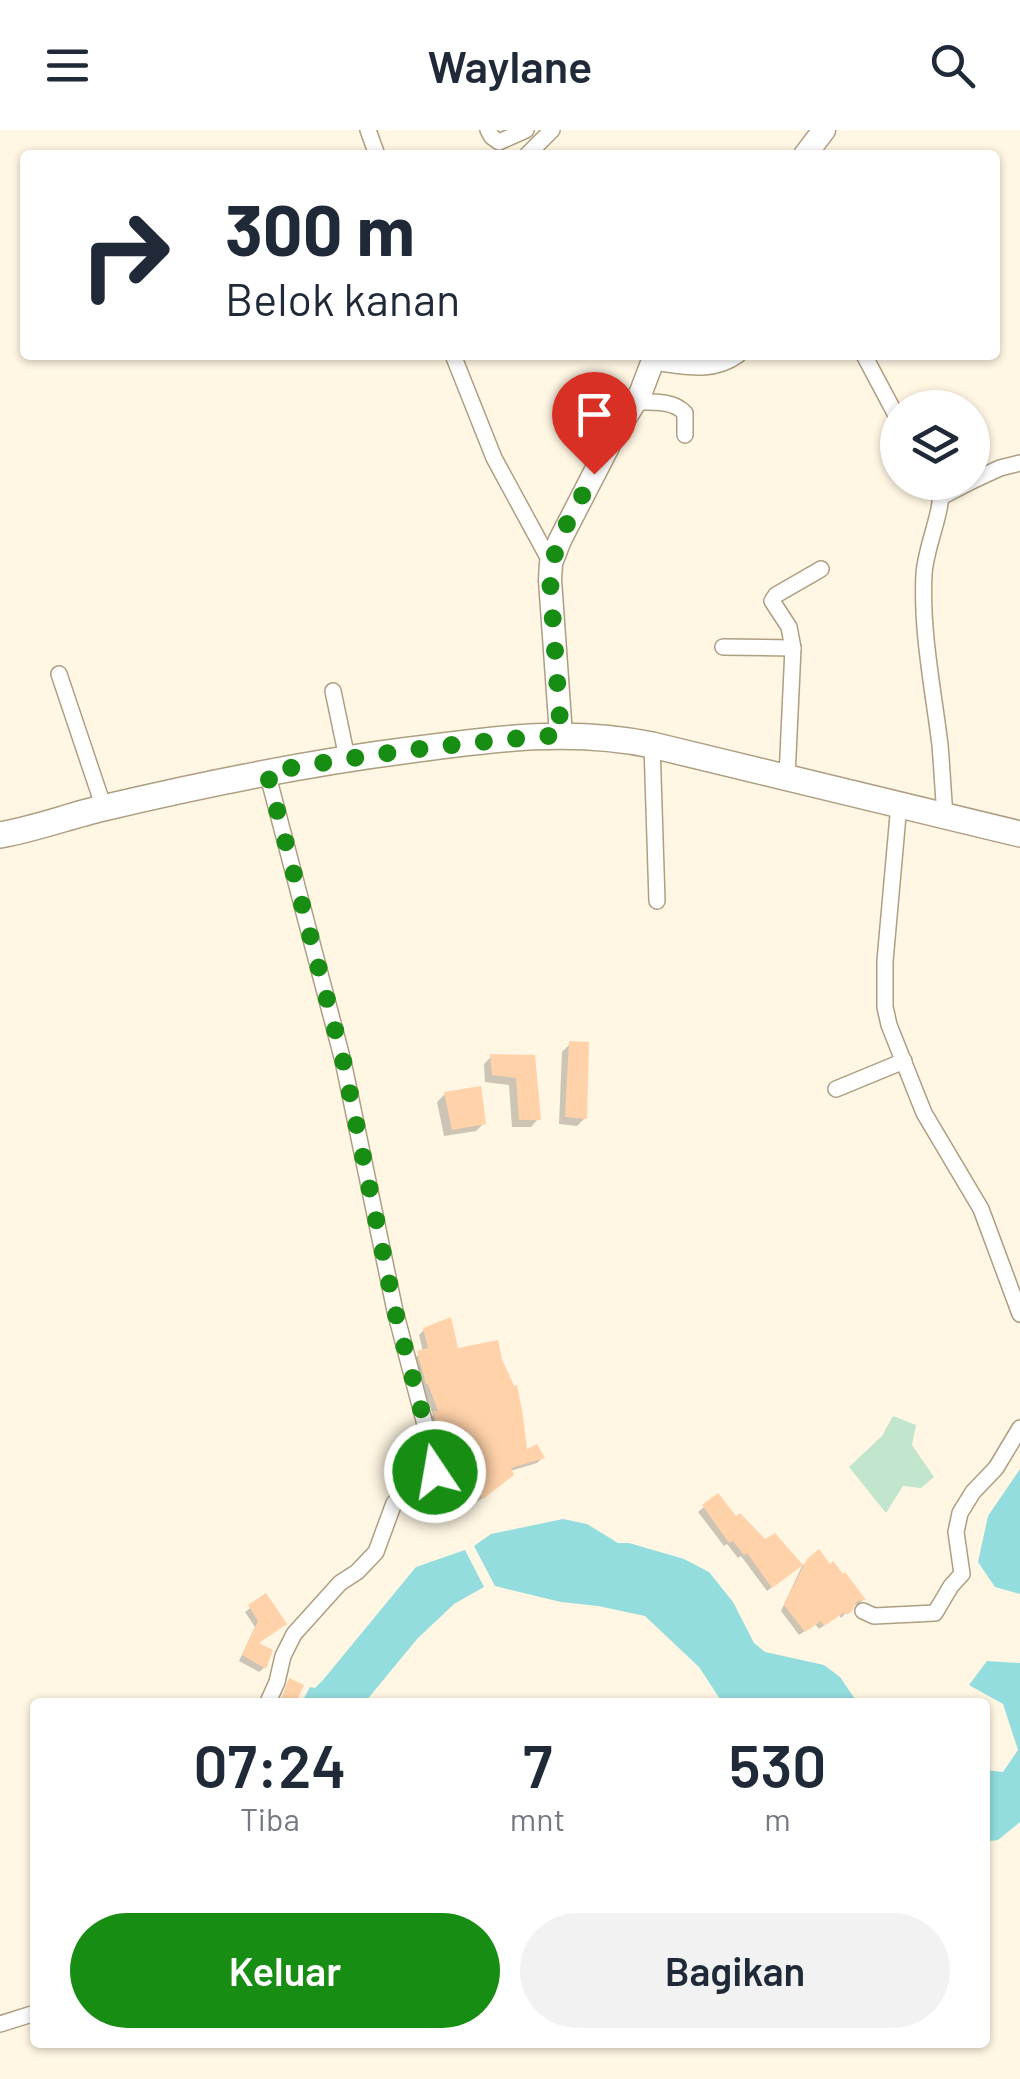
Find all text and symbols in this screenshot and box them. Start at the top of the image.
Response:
icon: menu [40,38,95,93]
text: Waylane [428,38,592,92]
icon: search [925,38,980,93]
text: 300 m [225,186,415,270]
icon: right [60,190,190,320]
text: Belok kanan [225,271,460,325]
pin [552,372,637,475]
icon: arrive [567,387,622,442]
map controls [880,390,990,500]
button: layers [880,390,990,500]
position arrow [383,1420,487,1524]
text: 07:24 [194,1728,346,1800]
text: 7 [523,1728,552,1800]
text: 530 [729,1728,826,1800]
text: Tiba [240,1799,300,1837]
text: mnt [510,1799,565,1837]
text: m [764,1799,791,1837]
button: Keluar [70,1913,500,2028]
button: Bagikan [520,1913,950,2028]

